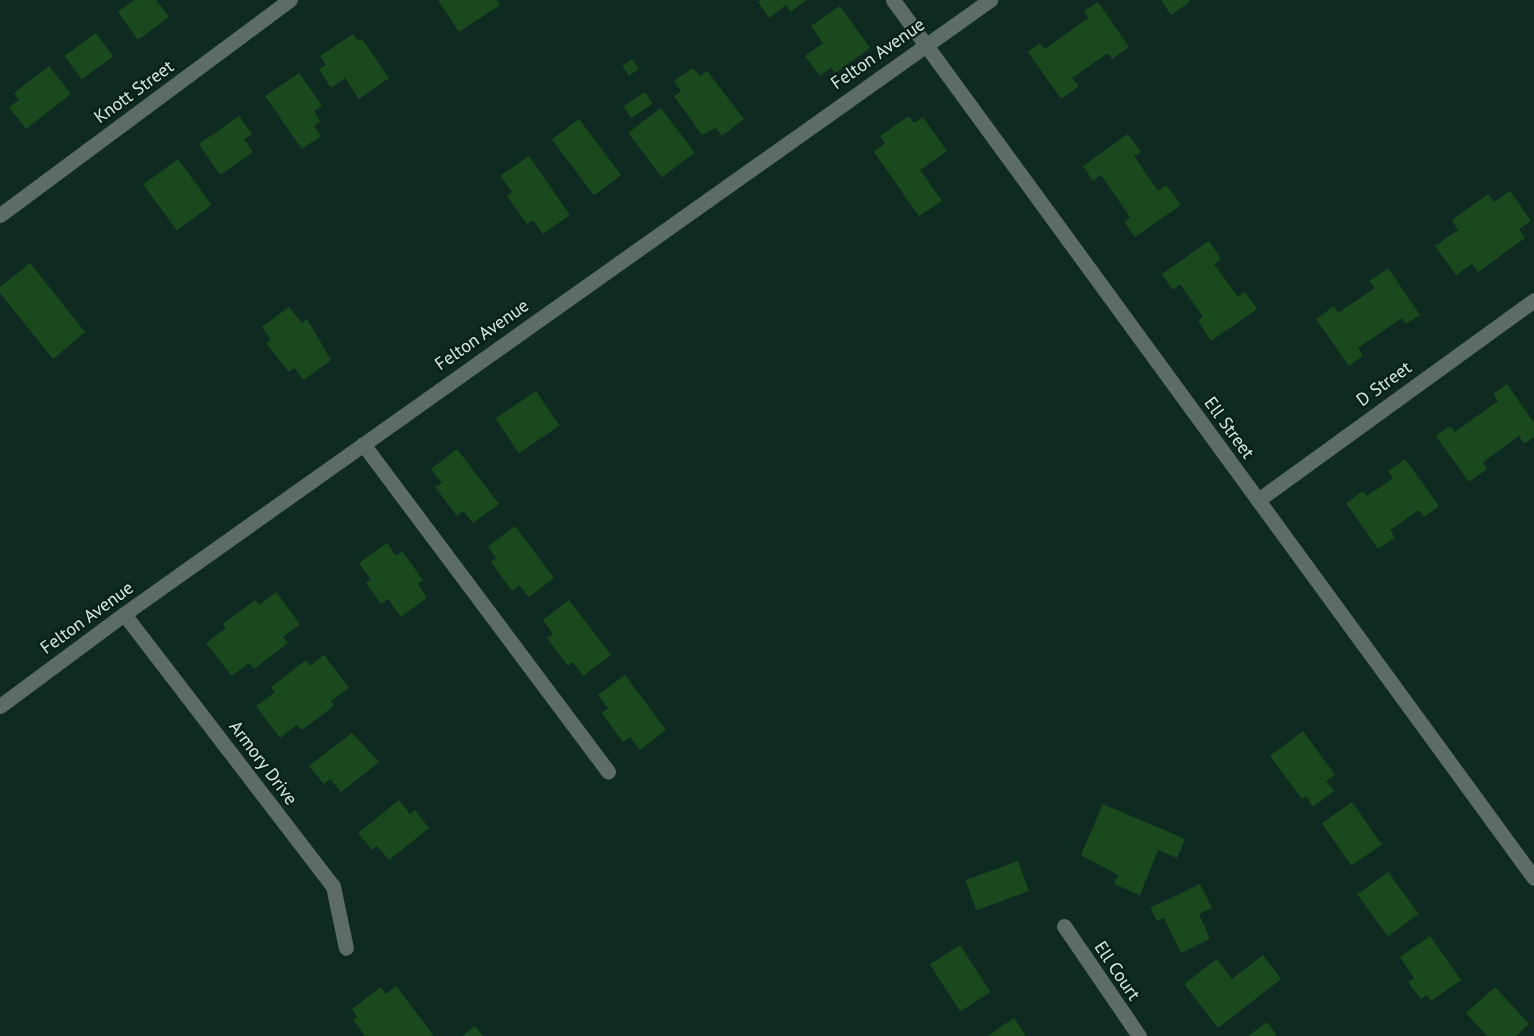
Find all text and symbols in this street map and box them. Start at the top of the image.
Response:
street label: Felton Avenue [827,14,929,94]
street label: Knott Street [90,56,178,128]
street label: Felton Avenue [431,295,533,375]
street label: D Street [1352,357,1416,411]
street label: Ell Street [1199,393,1259,463]
street label: Felton Avenue [36,577,138,659]
street label: Armory Drive [224,716,302,810]
street label: Ell Court [1089,937,1145,1005]

